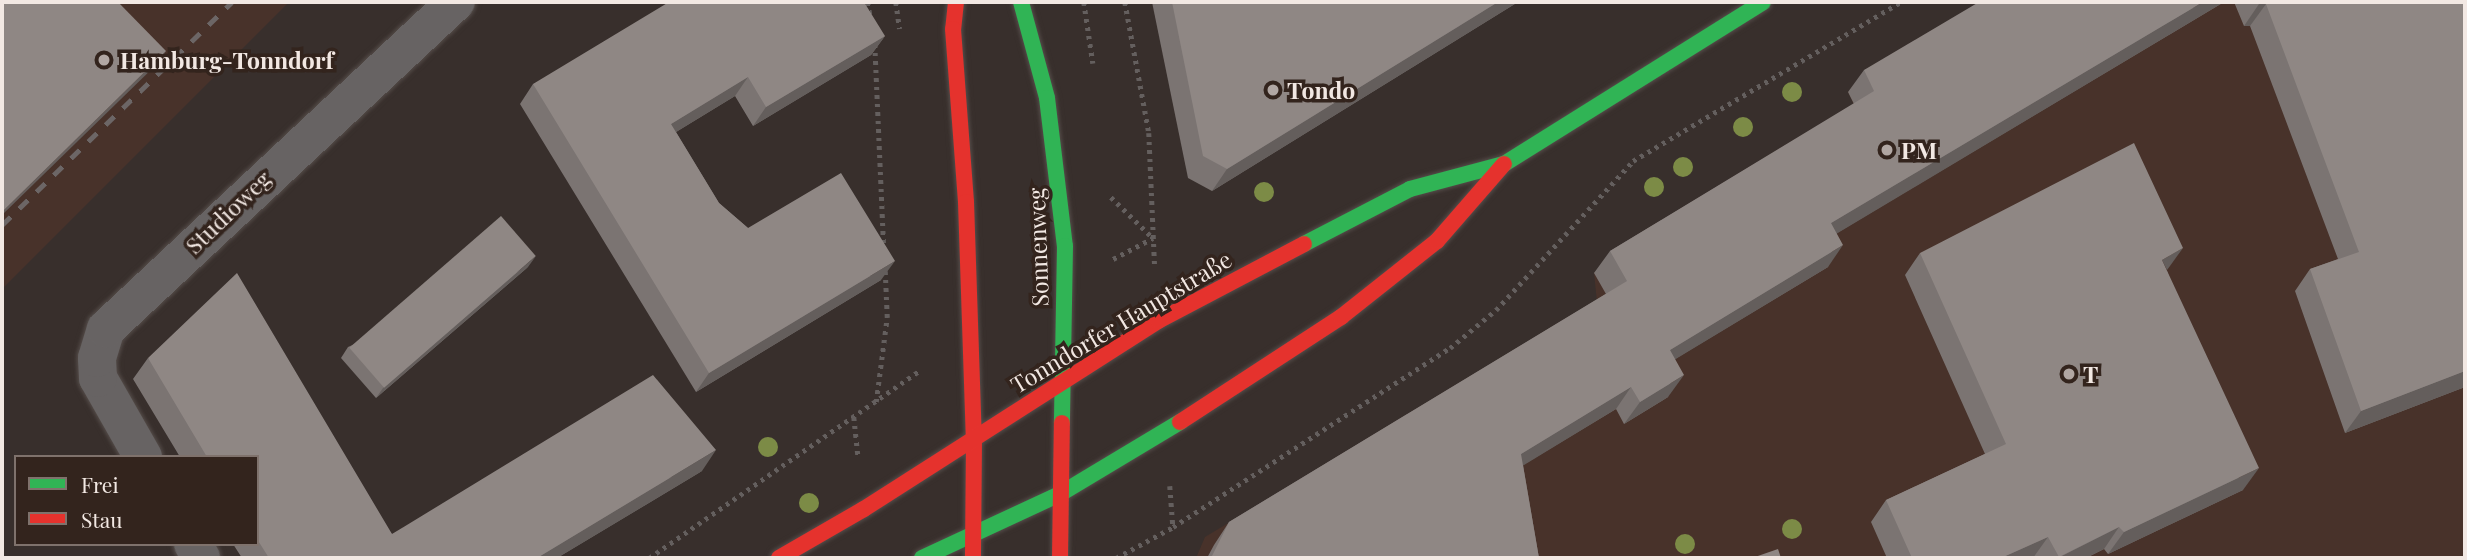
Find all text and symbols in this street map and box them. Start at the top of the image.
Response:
place label: Hamburg-Tonndorf [120,46,334,74]
marker: Hamburg-Tonndorf [94,50,114,70]
place label: Tondo [1287,76,1355,104]
marker: Tondo [1265,82,1281,98]
place label: PM [1901,136,1937,164]
marker: PM [1879,142,1895,158]
street label: Studioweg [180,165,276,259]
street label: Sonnenweg [1022,187,1054,307]
street label: Tonndorfer Hauptstraße [1005,245,1237,399]
place label: T [2083,360,2098,388]
marker: T [2061,366,2077,382]
legend [14,455,259,546]
text: Frei [81,470,119,498]
text: Stau [81,505,122,533]

